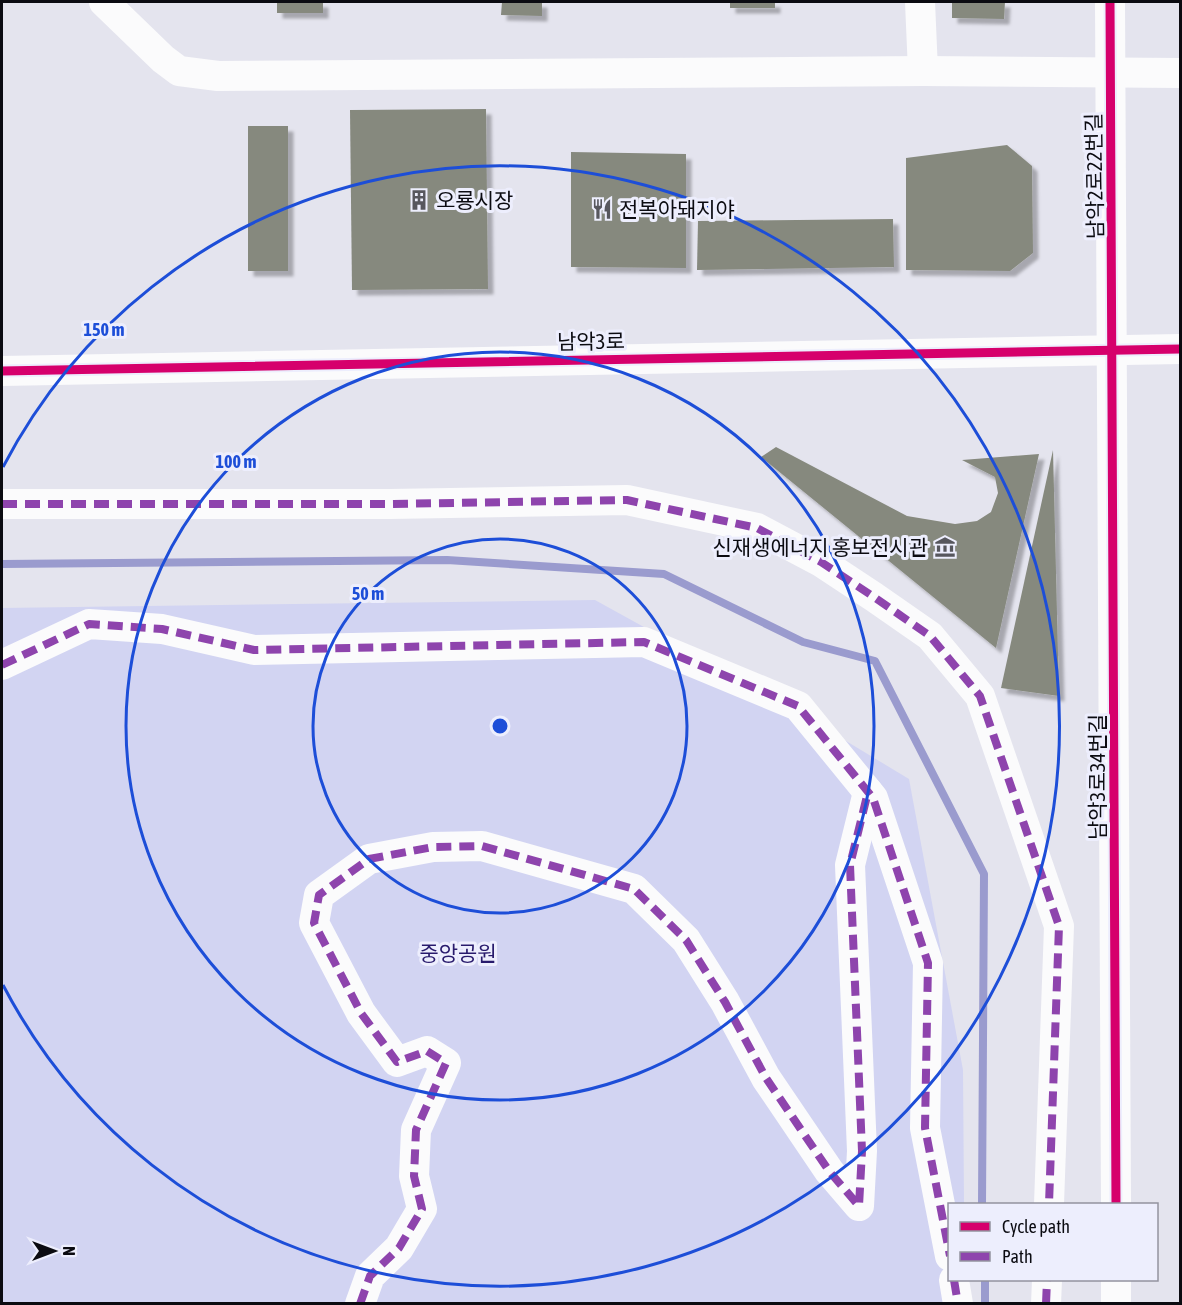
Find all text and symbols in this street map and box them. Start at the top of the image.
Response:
street label: 남악2로22번길 [1081,113,1107,239]
building icon: 오룡시장 [407,188,431,212]
place label: 오룡시장 [436,188,513,212]
restaurant icon: 전복아돼지야 [590,197,614,221]
place label: 전복아돼지야 [619,197,735,221]
text: 150 m [84,319,124,340]
street label: 남악3로 [557,328,625,354]
text: 100 m [216,451,256,472]
place label: 신재생에너지 홍보전시관 [713,535,928,559]
museum icon: 신재생에너지 홍보전시관 [933,535,957,559]
text: 50 m [352,583,384,604]
street label: 남악3로34번길 [1085,714,1109,840]
centre of rings [490,716,510,736]
park label: 중앙공원 [419,941,497,965]
legend [948,1203,1158,1281]
text: Cycle path [1002,1216,1070,1237]
north arrow [24,1221,84,1281]
text: N [60,1246,78,1256]
text: Path [1002,1246,1033,1267]

